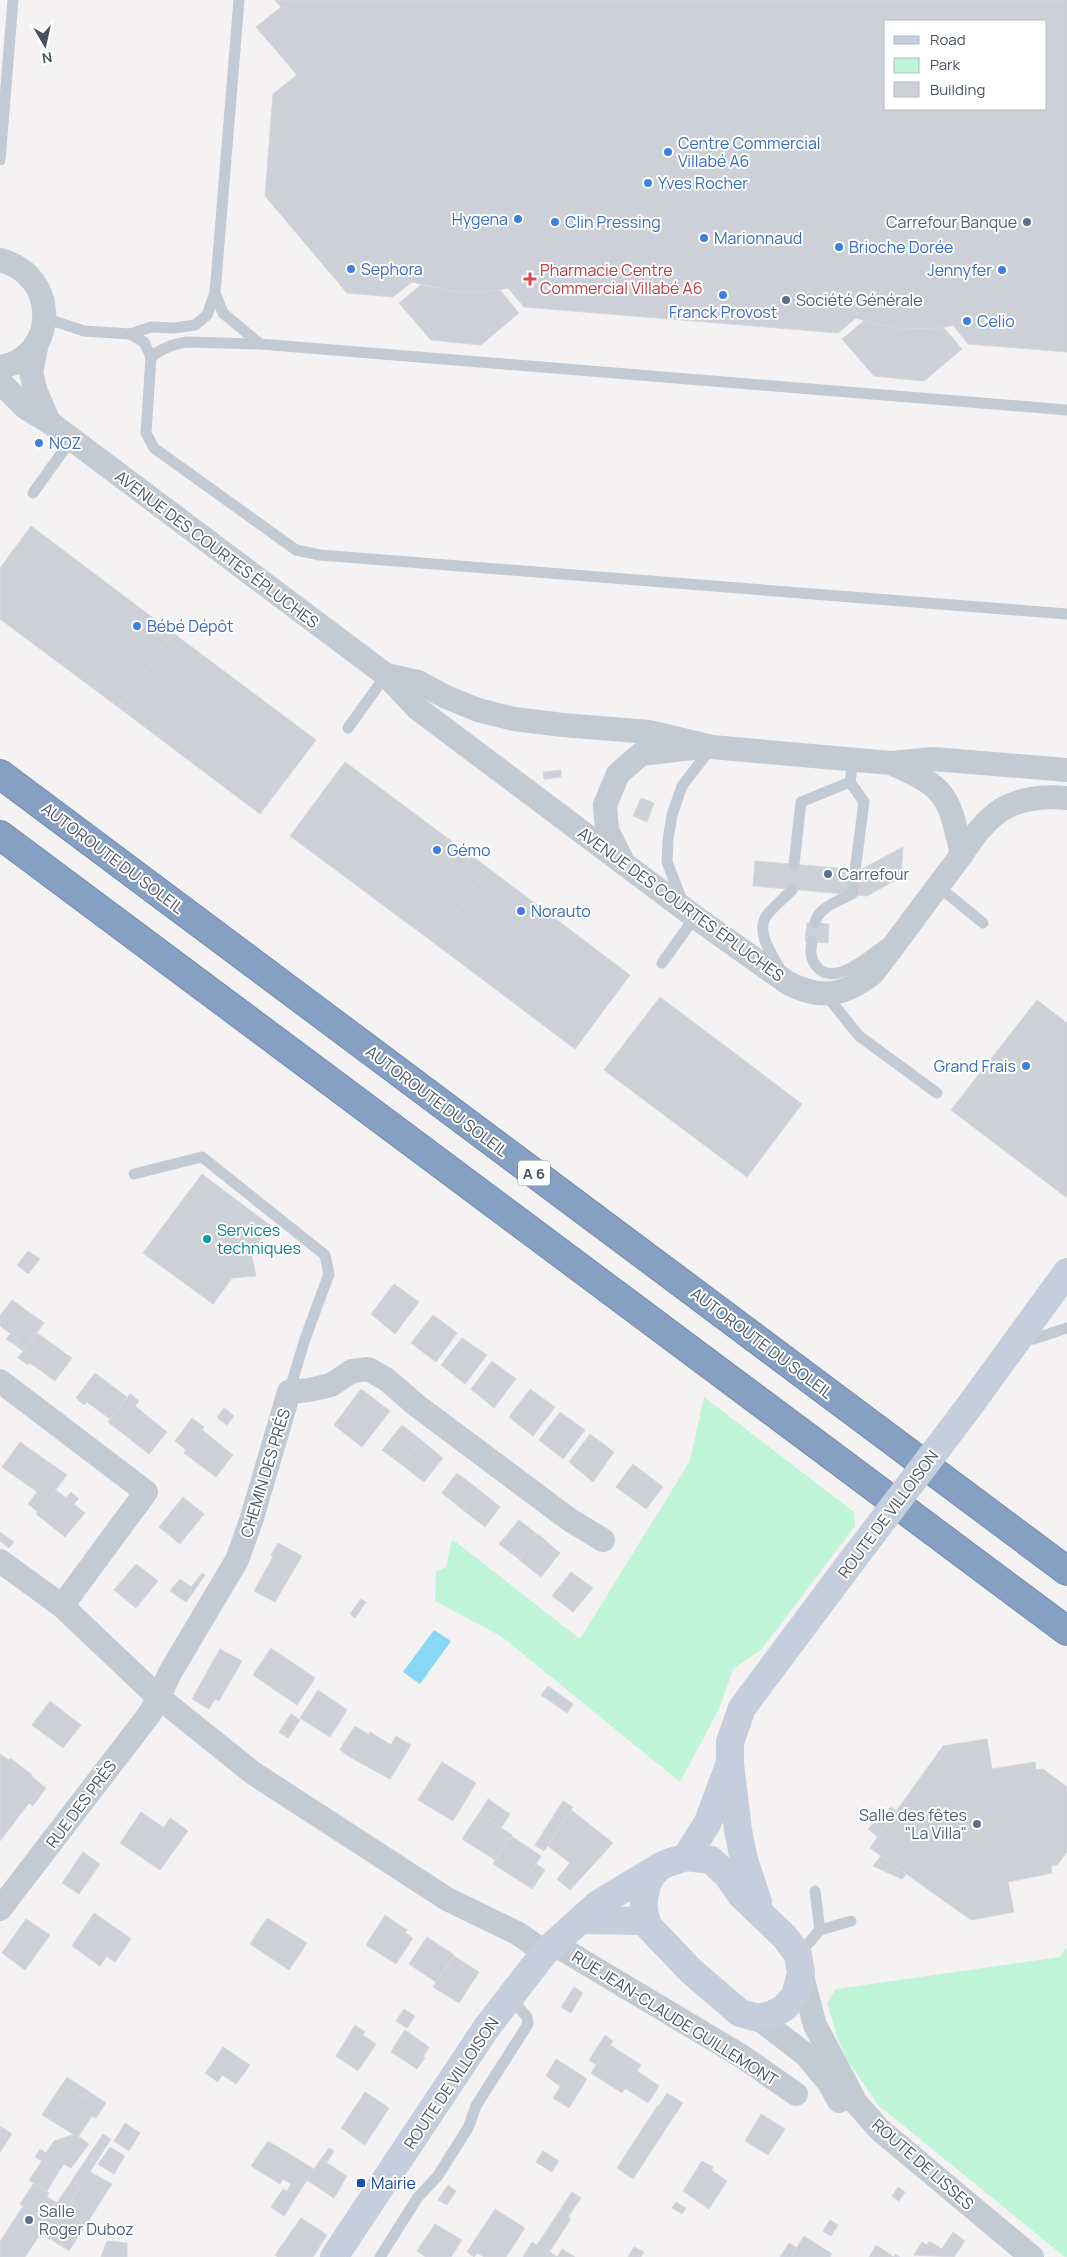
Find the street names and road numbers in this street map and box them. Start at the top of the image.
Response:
street label: AVENUE DES COURTES ÉPLUCHES [111,465,323,633]
street label: AUTOROUTE DU SOLEIL [37,797,189,919]
street label: AVENUE DES COURTES ÉPLUCHES [574,822,789,986]
street label: AUTOROUTE DU SOLEIL [361,1040,513,1162]
road number: A 6 [518,1160,550,1186]
street label: AUTOROUTE DU SOLEIL [686,1282,838,1404]
street label: CHEMIN DES PRÉS [235,1406,295,1540]
street label: ROUTE DE VILLOISON [833,1446,943,1582]
street label: RUE DES PRÈS [41,1756,121,1852]
street label: RUE JEAN-CLAUDE GUILLEMONT [568,1945,783,2091]
street label: ROUTE DE VILLOISON [399,2013,503,2153]
street label: ROUTE DE LISSES [867,2114,979,2214]

